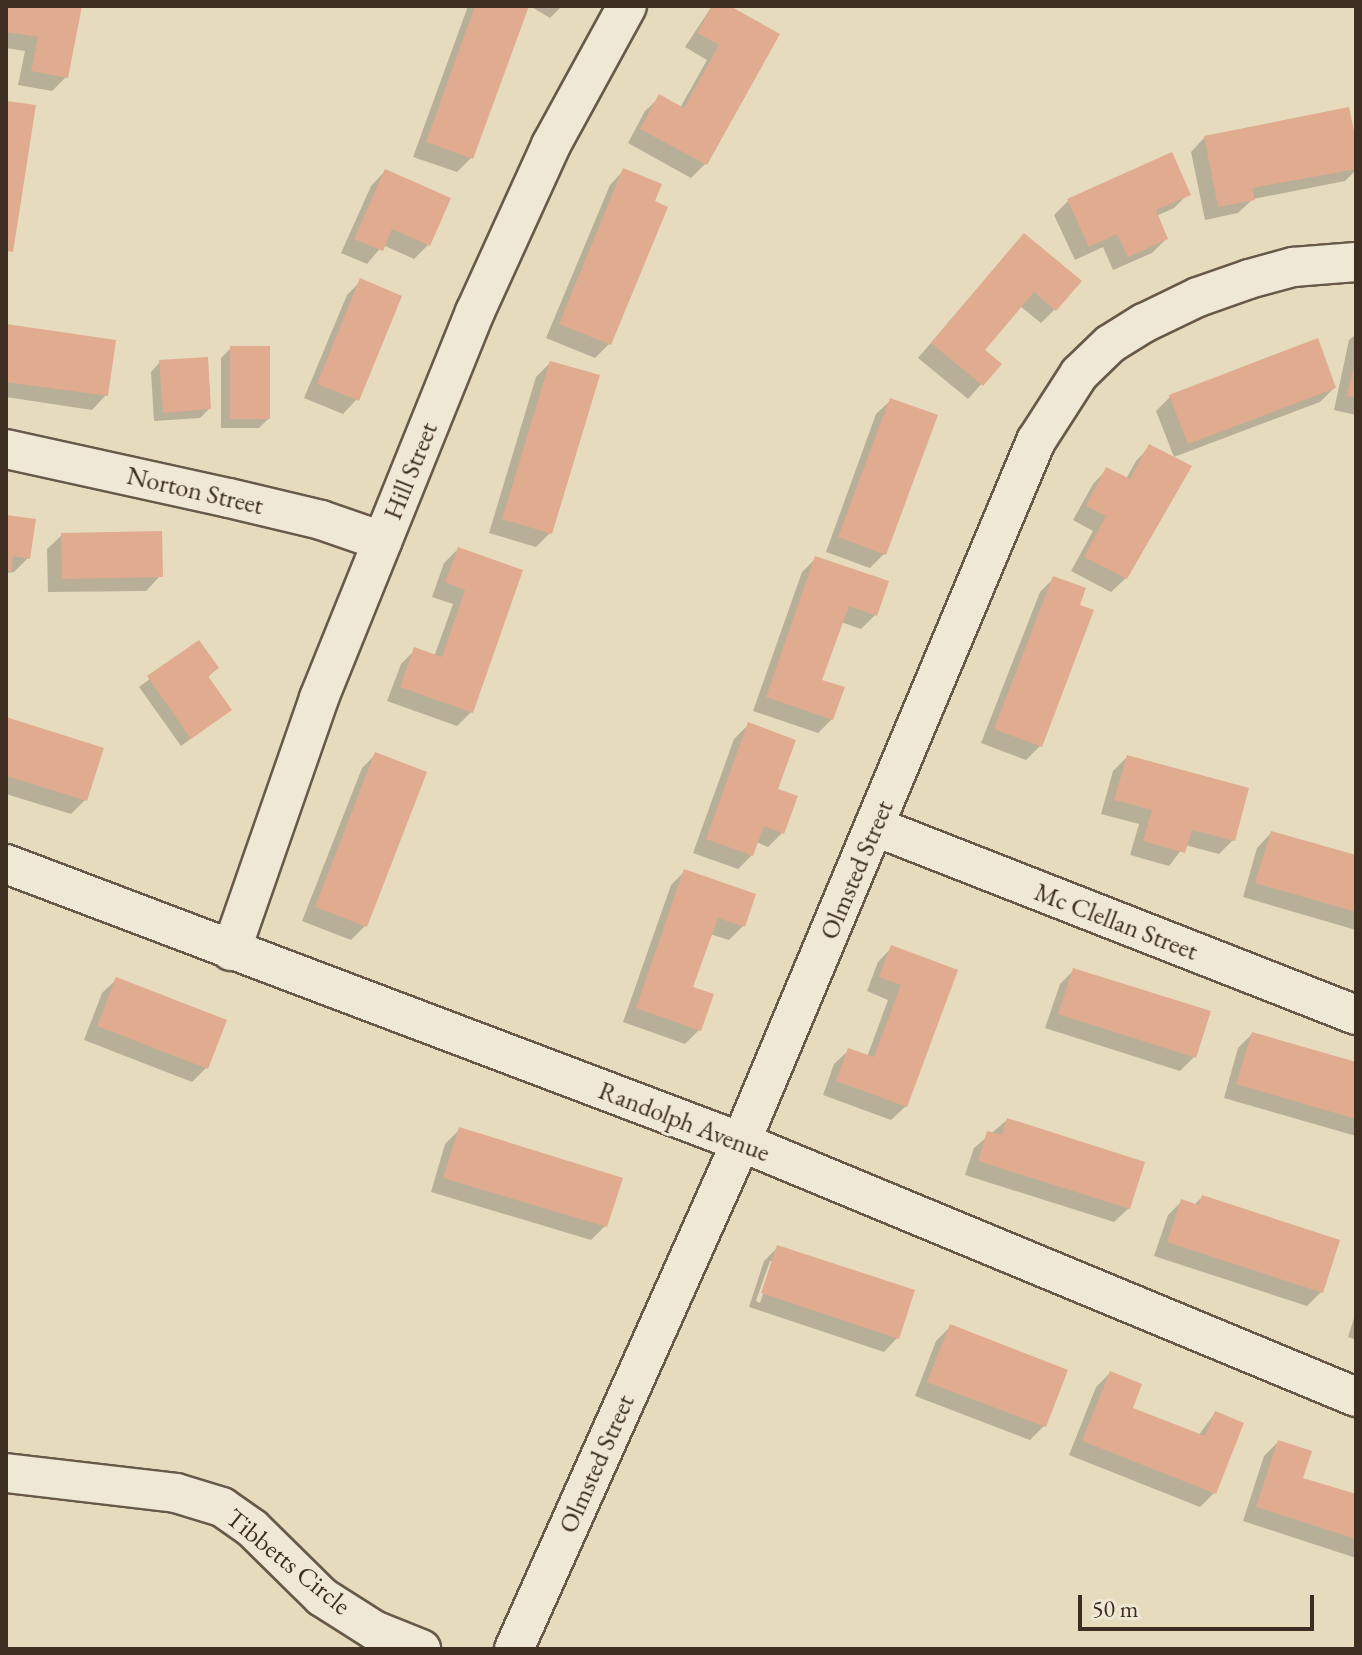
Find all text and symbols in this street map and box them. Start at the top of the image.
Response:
street label: Hill Street [377,418,445,524]
street label: Norton Street [124,460,266,522]
street label: Olmsted Street [814,796,900,944]
street label: Mc Clellan Street [1030,877,1202,967]
street label: Randolph Avenue [594,1075,774,1169]
street label: Olmsted Street [553,1390,641,1538]
street label: Tibbetts Circle [219,1502,357,1622]
scale bar [1082,1579,1318,1629]
text: 50 m [1092,1593,1139,1624]

